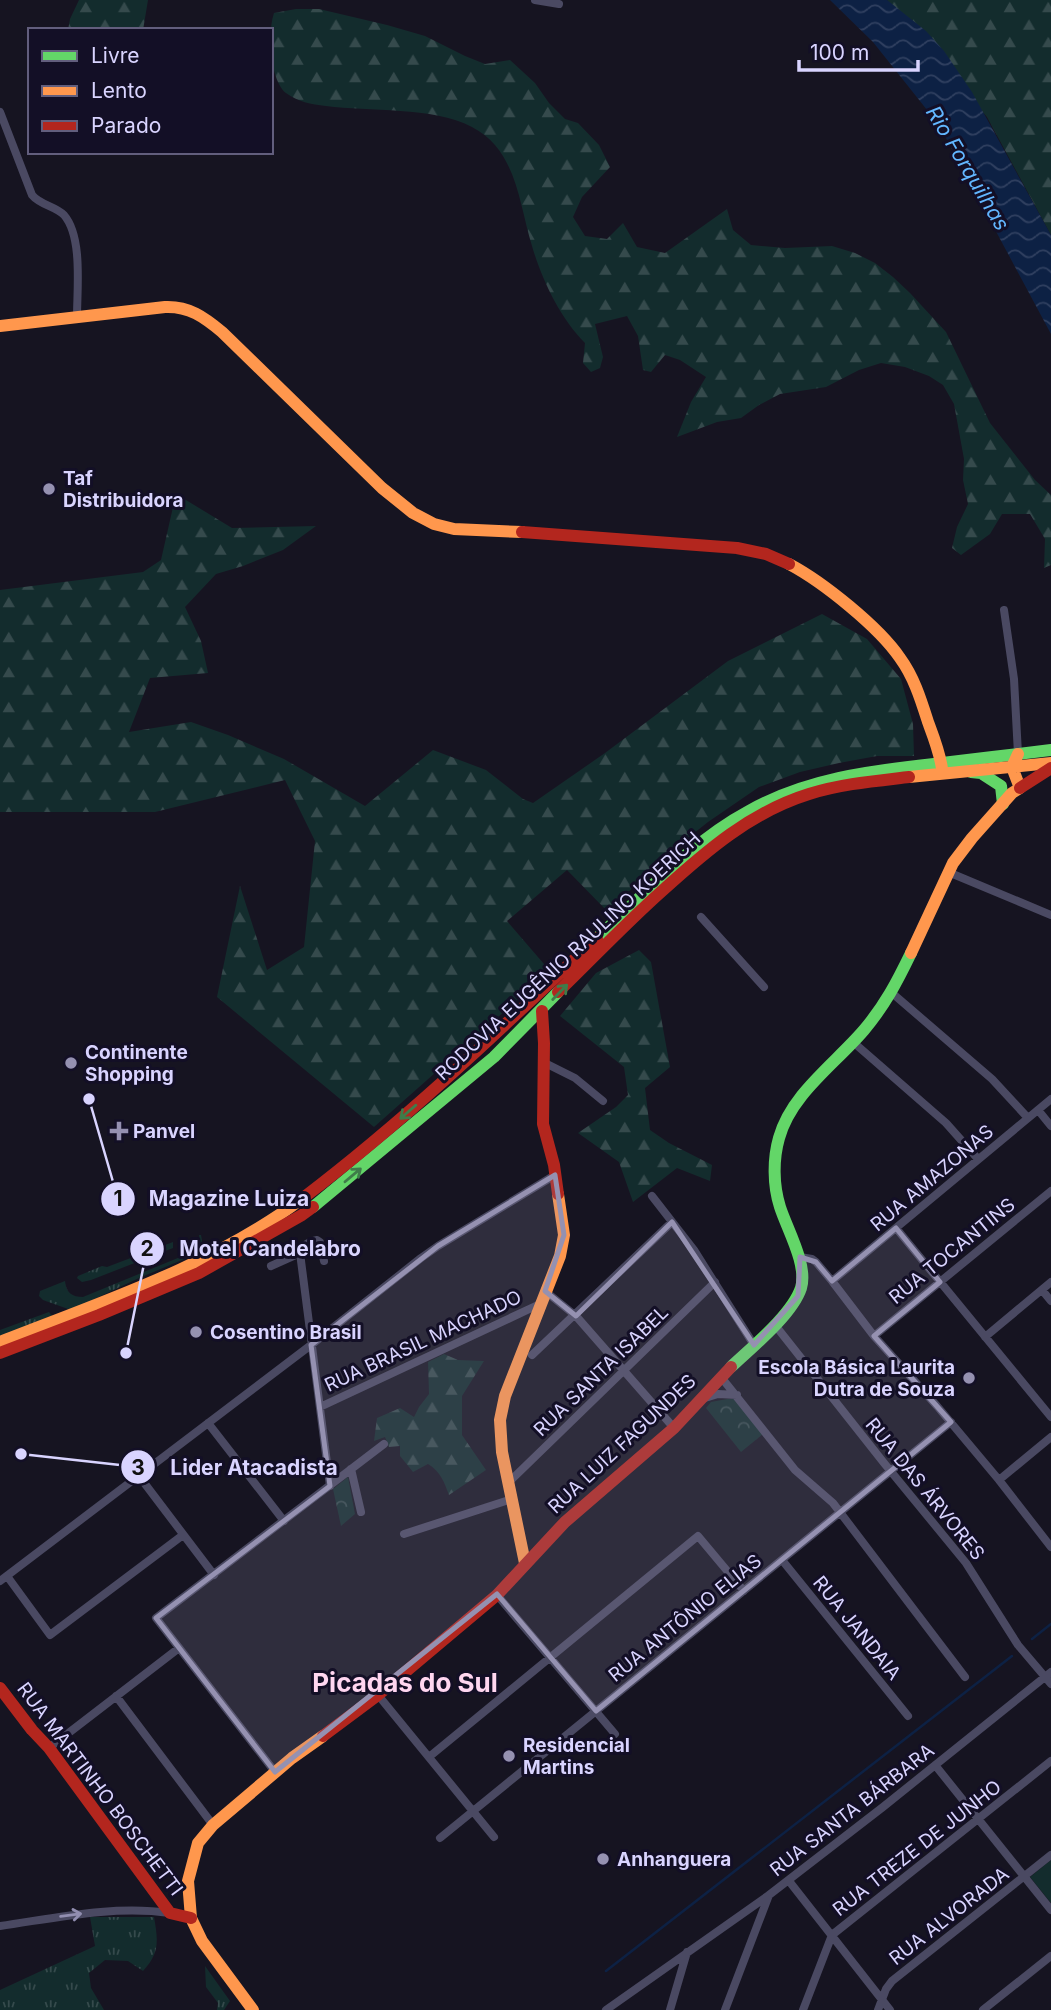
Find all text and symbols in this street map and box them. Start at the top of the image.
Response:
legend [28,28,273,154]
scale bar [799,28,918,72]
text: 100 m [810,40,869,65]
text: Livre [91,43,140,68]
text: Lento [91,78,147,103]
water label: Rio Forquilhas [921,101,1015,235]
text: Parado [91,113,161,138]
place label: Taf Distribuidora [63,467,184,512]
marker: Taf Distribuidora [41,481,57,497]
street label: RODOVIA EUGÊNIO RAULINO KOERICH [431,827,705,1085]
one-way arrow [552,984,569,1001]
place label: Continente Shopping [85,1041,188,1086]
marker: Continente Shopping [63,1055,79,1071]
one-way arrow [399,1104,417,1120]
place label: Panvel [133,1120,195,1143]
street label: RUA AMAZONAS [866,1120,998,1236]
marker: Panvel [111,1123,127,1139]
one-way arrow [344,1167,362,1183]
callout: Magazine Luiza [100,1178,323,1220]
text: 1 [113,1186,123,1211]
text: Magazine Luiza [149,1186,309,1211]
street label: RUA TOCANTINS [884,1193,1020,1309]
callout: Motel Candelabro [130,1228,375,1270]
text: 2 [140,1236,154,1261]
text: Motel Candelabro [179,1236,361,1261]
street label: RUA BRASIL MACHADO [321,1285,525,1397]
street label: RUA SANTA ISABEL [529,1301,673,1441]
place label: Cosentino Brasil [210,1321,362,1344]
marker: Cosentino Brasil [188,1324,204,1340]
place label: Escola Básica Laurita Dutra de Souza [758,1356,955,1401]
street label: RUA LUIZ FAGUNDES [543,1370,701,1518]
marker: Escola Básica Laurita Dutra de Souza [961,1370,977,1386]
street label: RUA DAS ÁRVORES [861,1413,990,1565]
callout: Lider Atacadista [121,1446,351,1488]
text: 3 [131,1455,145,1480]
text: Lider Atacadista [170,1455,338,1480]
street label: RUA ANTÔNIO ELIAS [604,1549,766,1687]
street label: RUA JANDAIA [808,1572,906,1684]
district label: Picadas do Sul [312,1667,498,1698]
street label: RUA MARTINHO BOSCHETTI [12,1678,188,1900]
place label: Residencial Martins [523,1734,630,1779]
street label: RUA SANTA BÁRBARA [765,1738,939,1881]
marker: Residencial Martins [501,1748,517,1764]
street label: RUA TREZE DE JUNHO [828,1775,1006,1921]
place label: Anhanguera [617,1848,731,1871]
marker: Anhanguera [595,1851,611,1867]
street label: RUA ALVORADA [885,1862,1013,1970]
one-way arrow [59,1909,82,1922]

